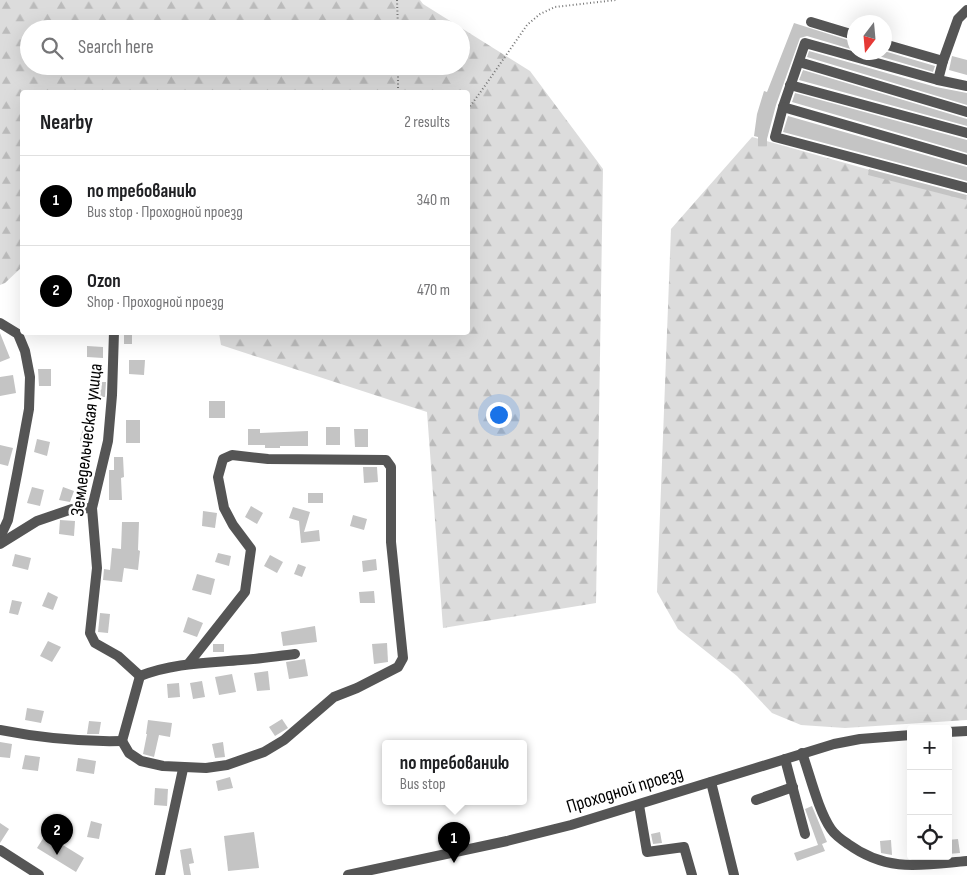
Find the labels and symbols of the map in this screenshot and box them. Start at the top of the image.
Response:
north arrow [847,15,892,60]
street label: Земледельческая улица [66,362,108,518]
your location [486,402,512,428]
street label: Проходной проезд [564,761,686,819]
pin: 2 [41,814,73,855]
pin: 1 [438,822,470,863]

